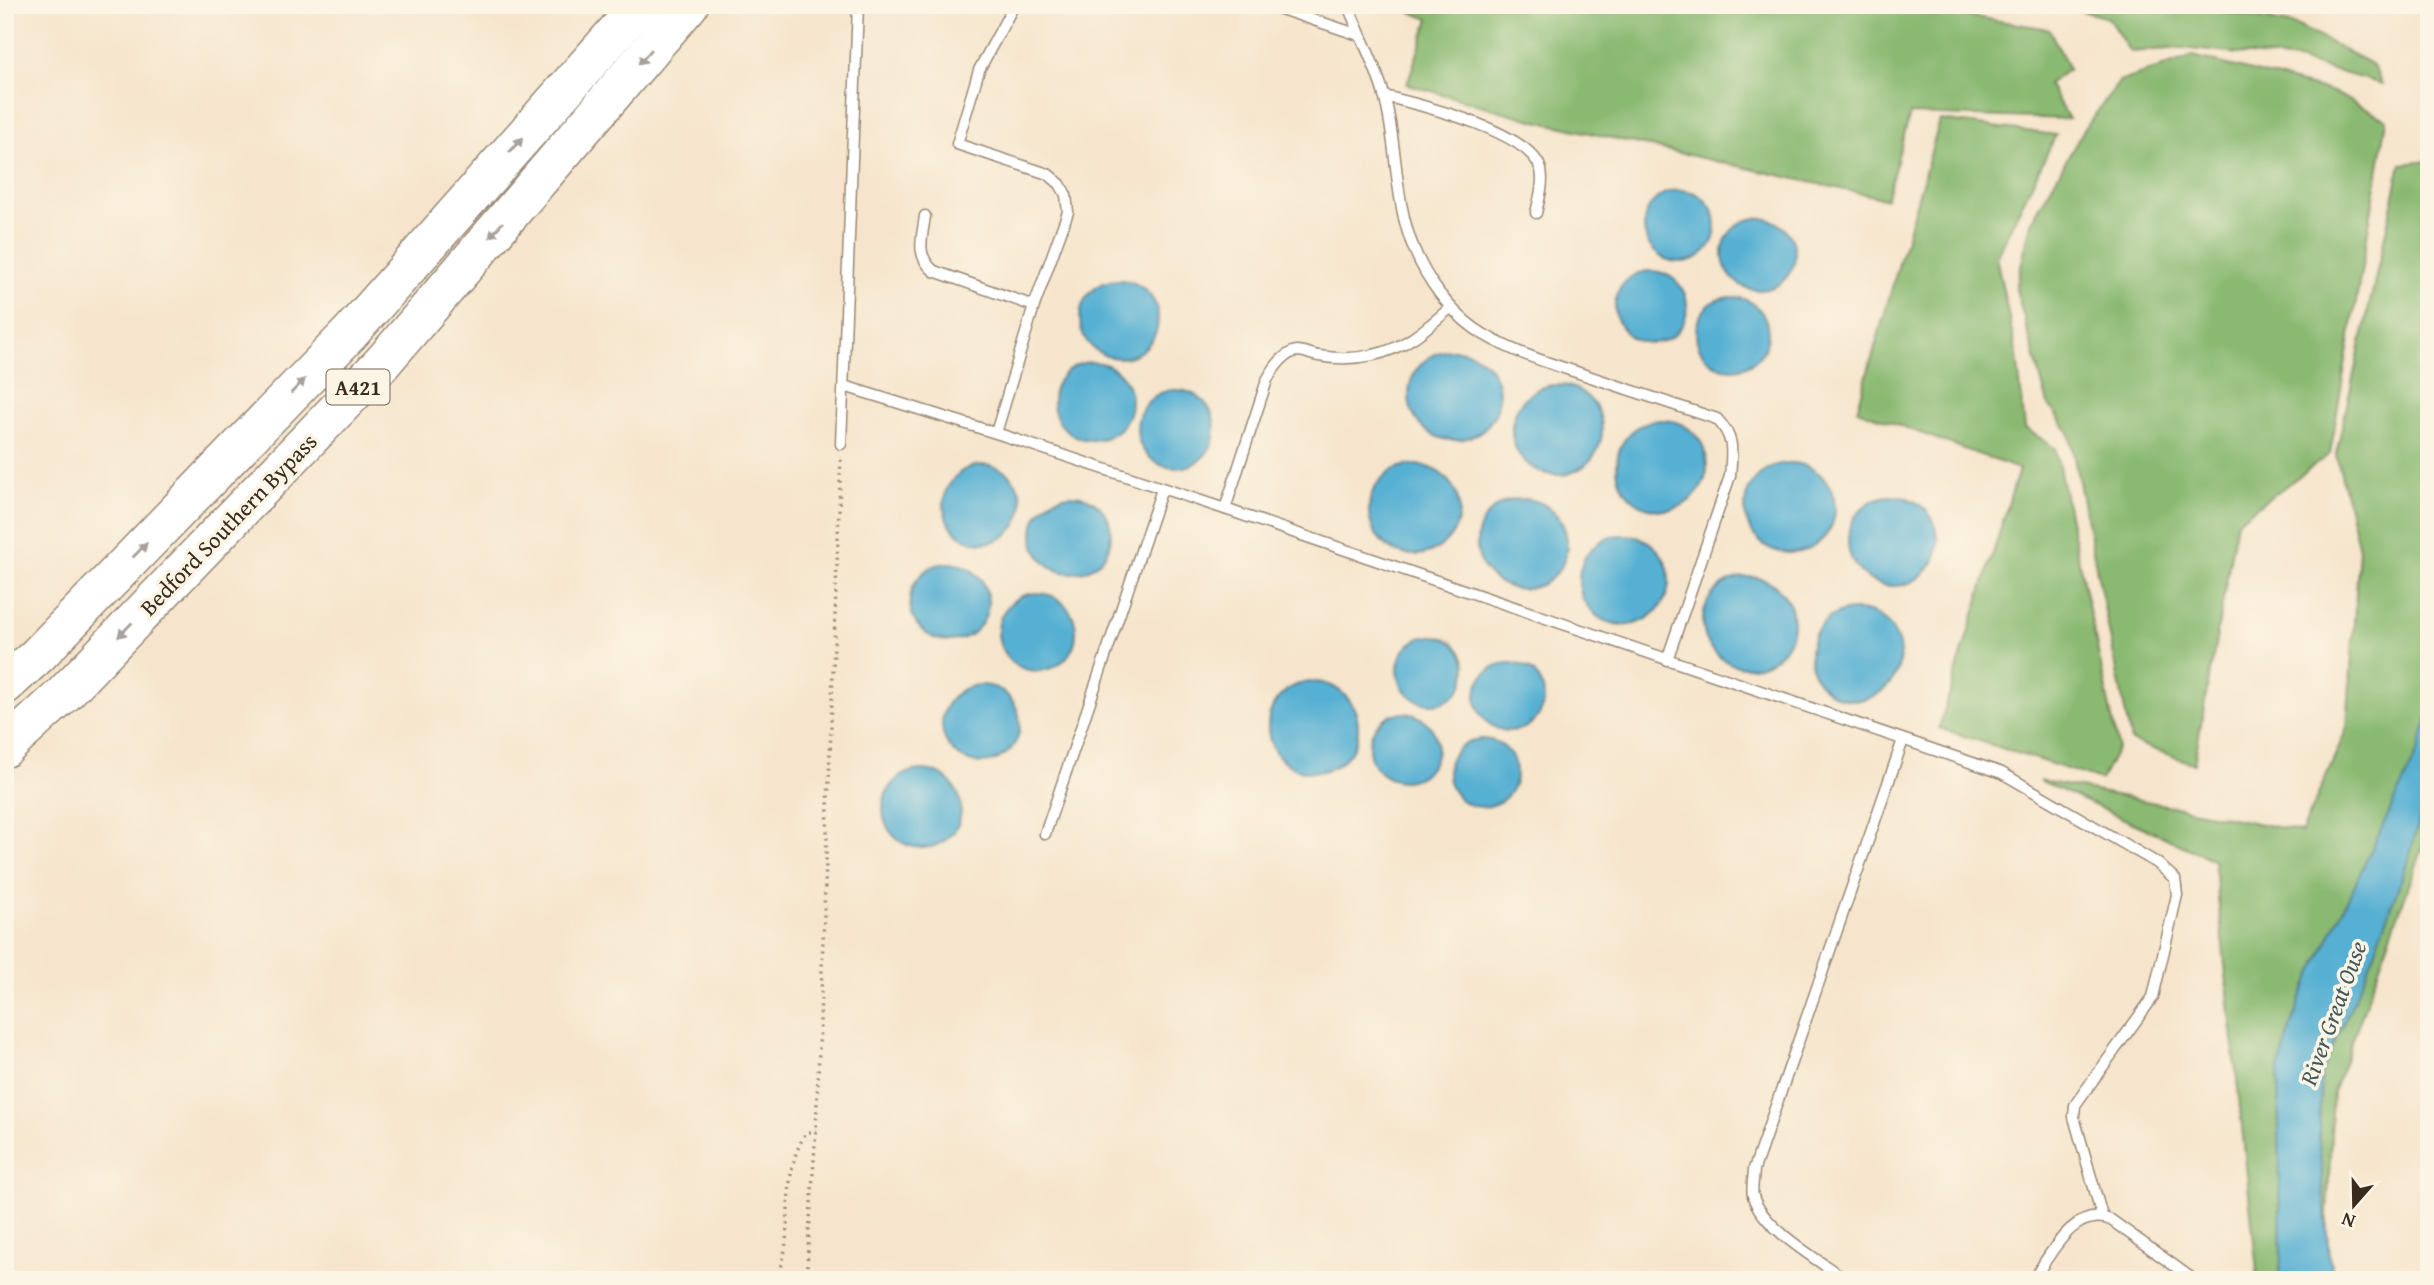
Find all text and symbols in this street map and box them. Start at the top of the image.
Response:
one-way arrow [637,48,653,66]
one-way arrow [508,136,524,154]
one-way arrow [489,221,504,238]
road number: A421 [326,370,390,404]
one-way arrow [290,378,307,395]
street label: Bedford Southern Bypass [132,425,324,623]
one-way arrow [131,541,148,558]
one-way arrow [118,621,134,638]
water label: River Great Ouse [2290,936,2375,1091]
north arrow [2318,1170,2388,1240]
text: N [2337,1206,2359,1236]

